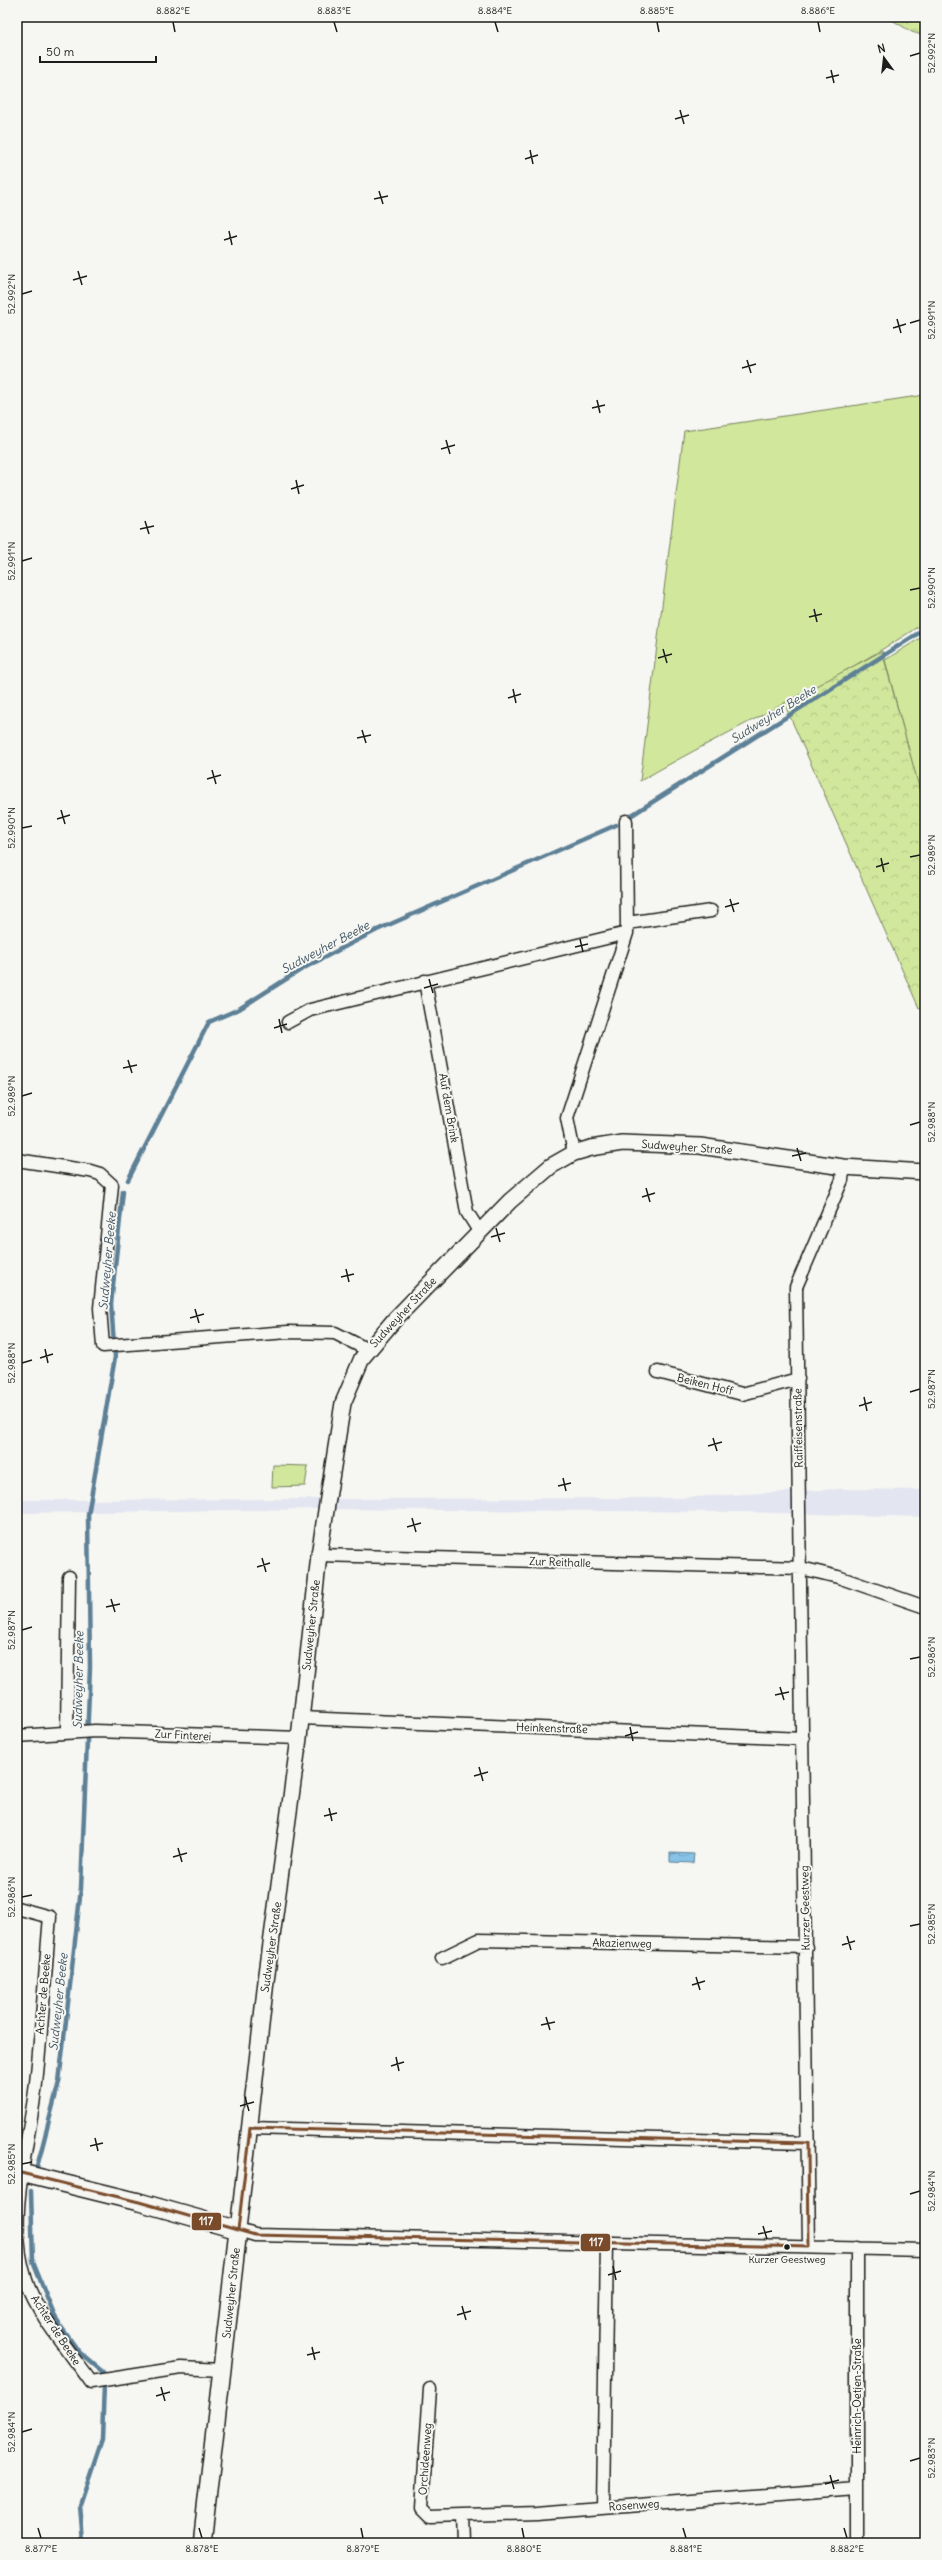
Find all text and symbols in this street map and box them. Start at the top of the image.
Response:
text: 8.882°E [156,4,190,17]
text: 8.883°E [317,4,351,17]
text: 8.884°E [478,4,512,17]
text: 8.885°E [640,4,674,17]
text: 8.886°E [801,4,835,17]
text: 52.992°N [925,33,938,73]
scale bar [40,38,156,64]
north arrow [864,38,904,78]
text: N [876,41,887,56]
text: 50 m [46,44,75,59]
text: 52.992°N [5,274,18,314]
text: 52.991°N [925,300,938,340]
text: 52.991°N [5,541,18,581]
text: 52.990°N [925,567,938,609]
water label: Sudweyher Beeke [728,681,820,746]
text: 52.990°N [5,807,18,849]
text: 52.989°N [925,835,938,875]
water label: Sudweyher Beeke [278,917,373,977]
street label: Auf dem Brink [436,1072,462,1144]
text: 52.989°N [5,1076,18,1116]
text: 52.988°N [925,1102,938,1142]
street label: Sudweyher Straße [641,1137,733,1157]
water label: Sudweyher Beeke [95,1210,119,1310]
street label: Sudweyher Straße [367,1274,439,1350]
text: 52.988°N [5,1343,18,1383]
text: 52.987°N [925,1369,938,1409]
street label: Beiken Hoff [676,1370,735,1398]
street label: Raiffeisenstraße [790,1388,806,1468]
street label: Zur Reithalle [529,1554,591,1570]
street label: Sudweyher Straße [299,1579,323,1671]
text: 52.987°N [5,1610,18,1650]
water label: Sudweyher Beeke [70,1629,86,1729]
text: 52.986°N [925,1637,938,1677]
street label: Heinkenstraße [516,1720,588,1736]
street label: Zur Finterei [154,1727,212,1743]
street label: Kurzer Geestweg [797,1865,813,1951]
text: 52.986°N [5,1877,18,1917]
street label: Sudweyher Straße [258,1901,284,1993]
text: 52.985°N [925,1904,938,1944]
street label: Akazienweg [592,1935,652,1951]
water label: Sudweyher Beeke [45,1951,71,2051]
street label: Achter de Beeke [32,1953,54,2035]
text: 52.985°N [5,2144,18,2184]
text: 52.984°N [925,2171,938,2211]
line badge: 117 [191,2212,222,2231]
text: 117 [199,2214,214,2228]
line badge: 117 [580,2233,611,2252]
text: 117 [589,2235,604,2249]
marker: Kurzer Geestweg [782,2242,792,2252]
street label: Sudweyher Straße [219,2247,243,2339]
place label: Kurzer Geestweg [748,2253,826,2266]
street label: Achter de Beeke [28,2292,84,2368]
street label: Heinrich-Oetjen-Straße [850,2338,864,2454]
text: 52.984°N [5,2412,18,2452]
street label: Orchideenweg [415,2422,435,2496]
text: 52.983°N [925,2438,938,2478]
street label: Rosenweg [608,2496,660,2514]
text: 8.877°E [25,2542,57,2555]
text: 8.878°E [185,2542,219,2555]
text: 8.879°E [346,2542,380,2555]
text: 8.880°E [506,2542,542,2555]
text: 8.881°E [670,2542,702,2555]
text: 8.882°E [830,2542,864,2555]

